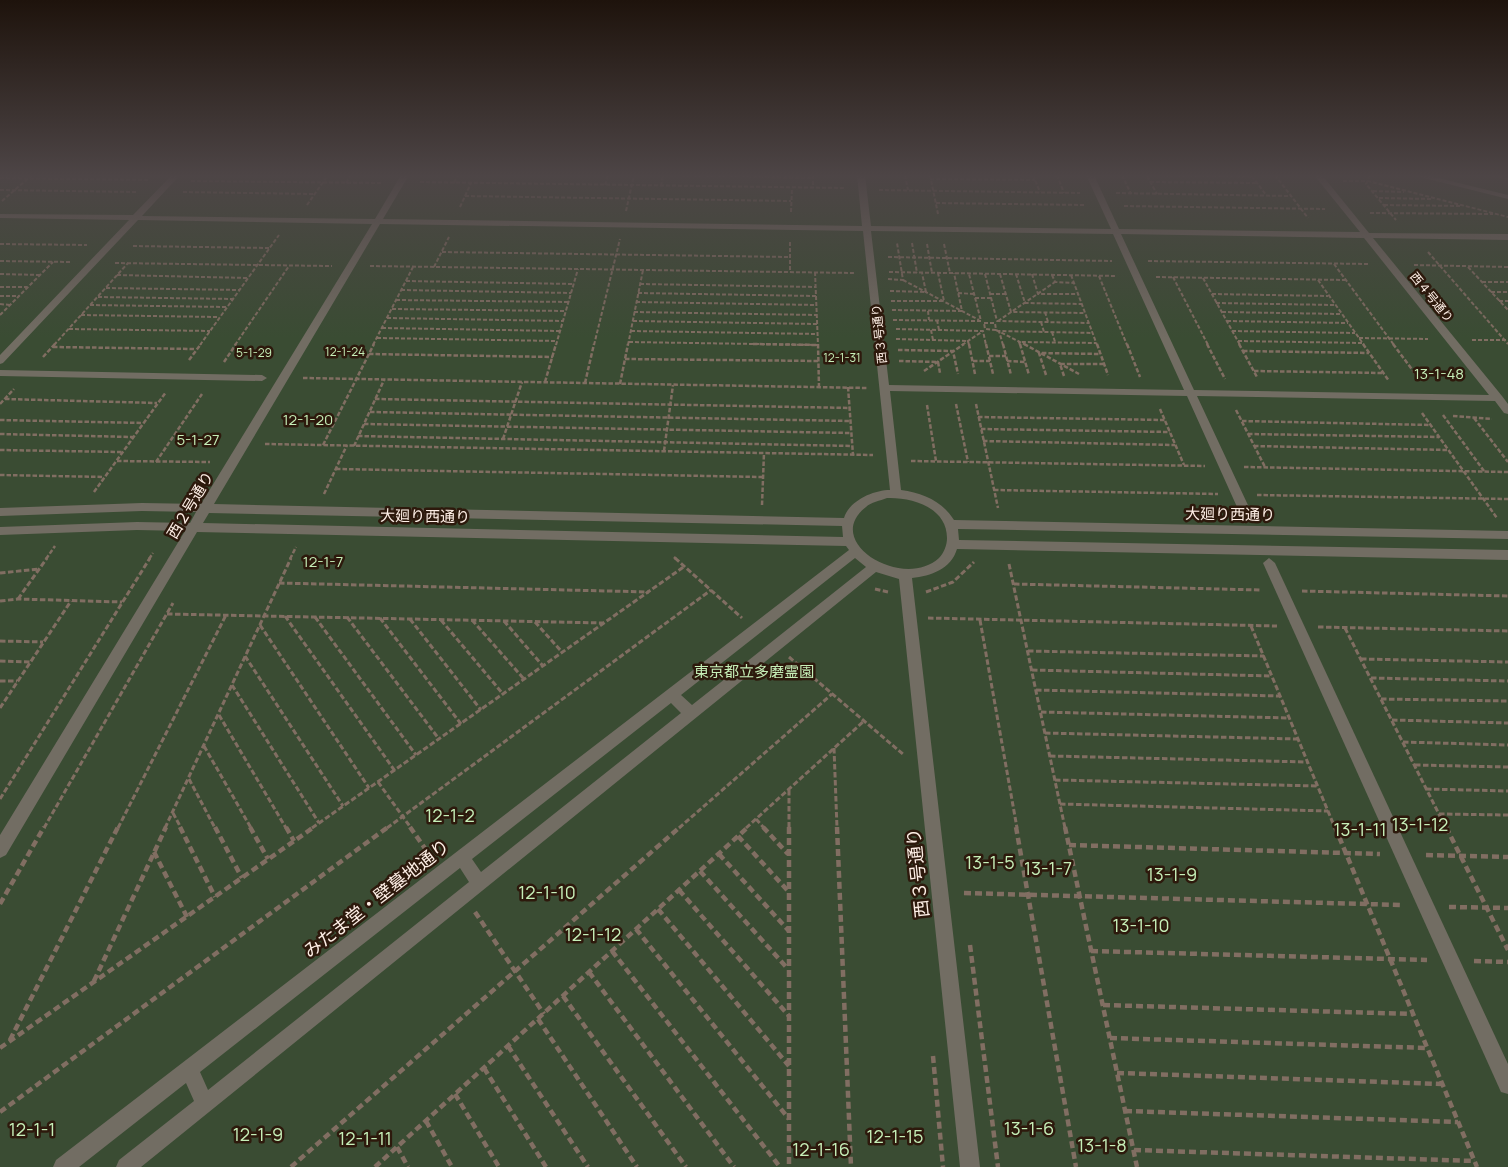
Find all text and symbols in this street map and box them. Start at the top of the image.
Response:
street label: 西４号通り [1407,268,1457,326]
street label: 西３号通り [867,303,891,365]
park label: 12-1-24 [325,343,365,360]
park label: 5-1-29 [236,344,272,361]
park label: 12-1-31 [823,349,861,366]
park label: 13-1-48 [1414,363,1464,384]
park label: 12-1-20 [283,409,333,430]
park label: 5-1-27 [176,429,220,450]
street label: 西２号通り [162,467,218,543]
street label: 大廻り西通り [1185,503,1275,525]
street label: 大廻り西通り [380,505,470,527]
park label: 12-1-7 [303,551,343,572]
park label: 東京都立多磨霊園 [694,661,814,682]
park label: 12-1-2 [425,803,475,827]
park label: 13-1-12 [1392,812,1448,836]
park label: 13-1-11 [1333,817,1387,841]
street label: 西３号通り [900,827,934,919]
street label: みたま堂・壁墓地通り [298,833,454,963]
park label: 13-1-5 [965,850,1015,874]
park label: 13-1-7 [1024,856,1072,880]
park label: 13-1-9 [1147,862,1197,886]
park label: 12-1-10 [518,880,576,904]
park label: 13-1-10 [1112,913,1170,937]
park label: 12-1-12 [565,922,621,946]
park label: 13-1-6 [1004,1116,1054,1140]
park label: 12-1-1 [9,1117,55,1141]
park label: 12-1-9 [233,1122,283,1146]
park label: 12-1-15 [867,1124,923,1148]
park label: 12-1-11 [338,1126,392,1150]
park label: 13-1-8 [1077,1133,1127,1157]
park label: 12-1-16 [792,1137,850,1161]

